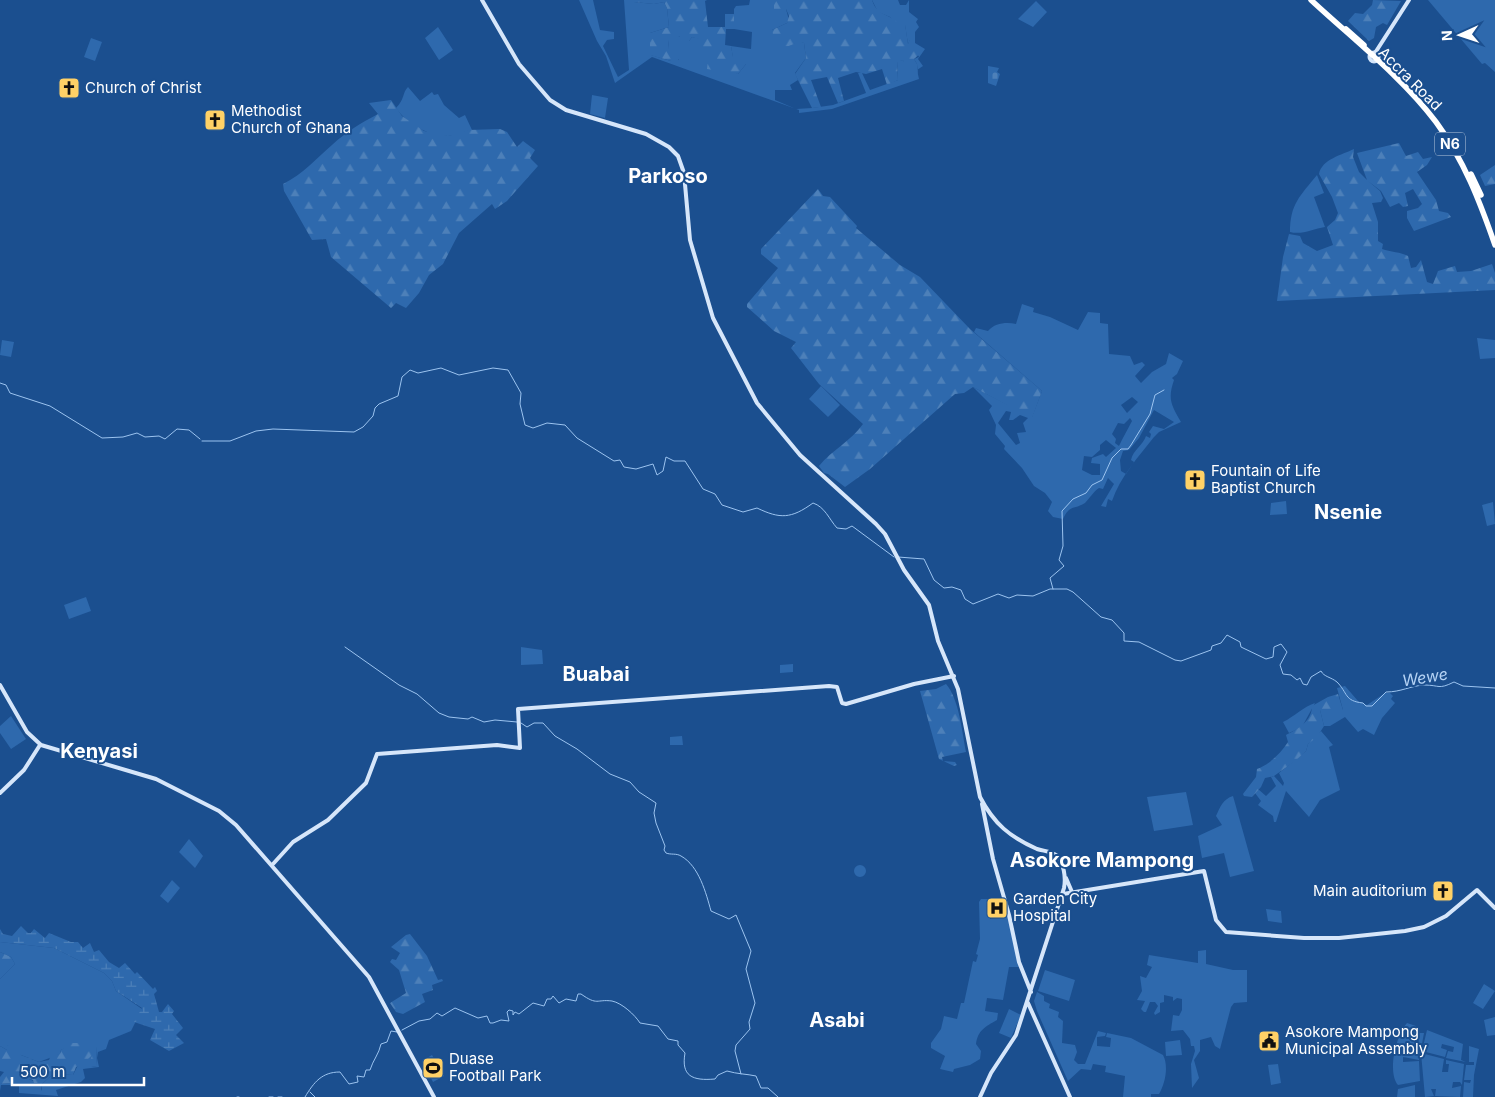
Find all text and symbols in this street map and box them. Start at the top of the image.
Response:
north arrow [1435,10,1485,60]
text: N [1438,30,1455,41]
street label: Accra Road [1375,43,1446,114]
church icon: Church of Christ [57,76,81,100]
place label: Church of Christ [85,78,202,97]
place label: Methodist Church of Ghana [231,101,351,137]
church icon: Methodist Church of Ghana [203,108,227,132]
road number: N6 [1435,132,1465,156]
district label: Parkoso [628,164,708,188]
place label: Fountain of Life Baptist Church [1211,461,1321,497]
church icon: Fountain of Life Baptist Church [1183,468,1207,492]
district label: Nsenie [1314,500,1382,524]
district label: Buabai [562,662,630,686]
water label: Wewe [1401,664,1449,690]
district label: Kenyasi [60,739,138,763]
district label: Asokore Mampong [1010,848,1194,872]
church icon: Main auditorium [1431,879,1455,903]
place label: Main auditorium [1313,881,1427,900]
place label: Garden City Hospital [1013,889,1098,925]
hospital icon: Garden City Hospital [985,896,1009,920]
district label: Asabi [809,1008,865,1032]
place label: Asokore Mampong Municipal Assembly [1285,1022,1428,1058]
public building icon: Asokore Mampong Municipal Assembly [1257,1029,1281,1053]
place label: Duase Football Park [449,1049,542,1085]
scale bar [12,1054,145,1086]
sports icon: Duase Football Park [421,1056,445,1080]
text: 500 m [20,1062,65,1081]

